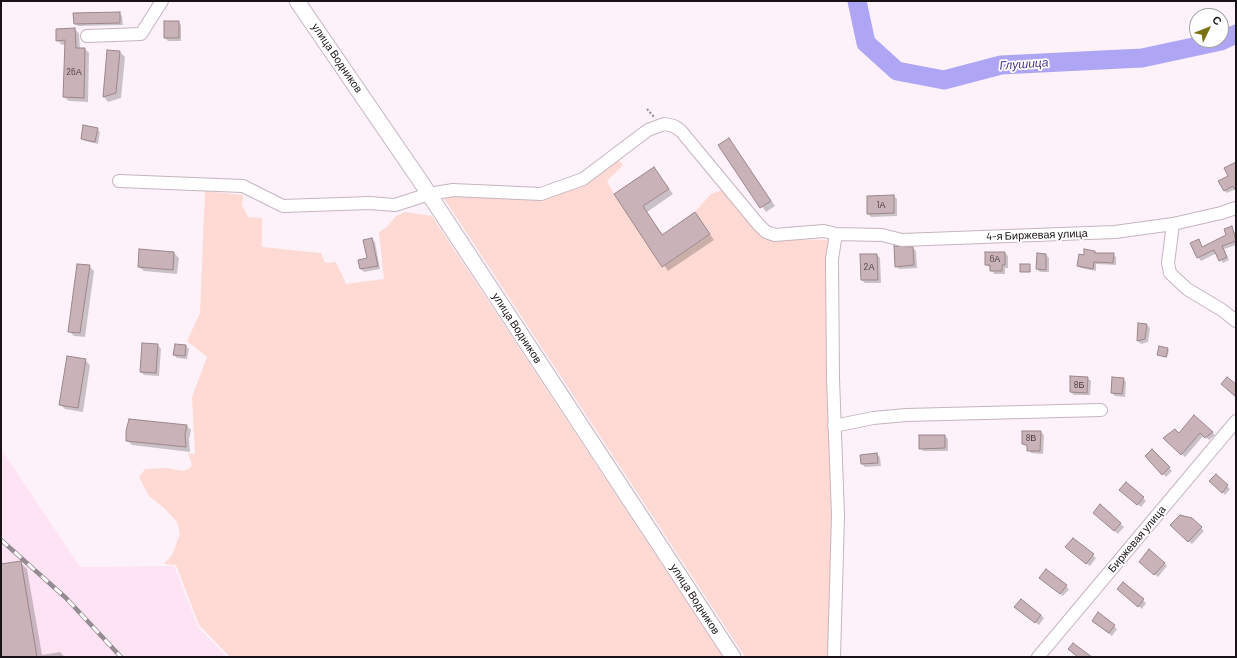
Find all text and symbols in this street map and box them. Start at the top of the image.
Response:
north arrow [1189,8,1229,48]
text: С [1210,13,1225,27]
street label: улица Водников [309,21,365,95]
water label: Глушица [999,55,1049,73]
house number: 26А [66,67,82,77]
house number: 1А [876,200,886,210]
street label: 4-я Биржевая улица [986,227,1088,243]
house number: 6А [990,254,1000,264]
house number: 2А [864,262,874,272]
street label: улица Водников [489,290,545,366]
house number: 8Б [1074,380,1084,390]
house number: 8В [1026,433,1036,443]
street label: Биржевая улица [1105,503,1169,575]
street label: улица Водников [667,561,723,637]

